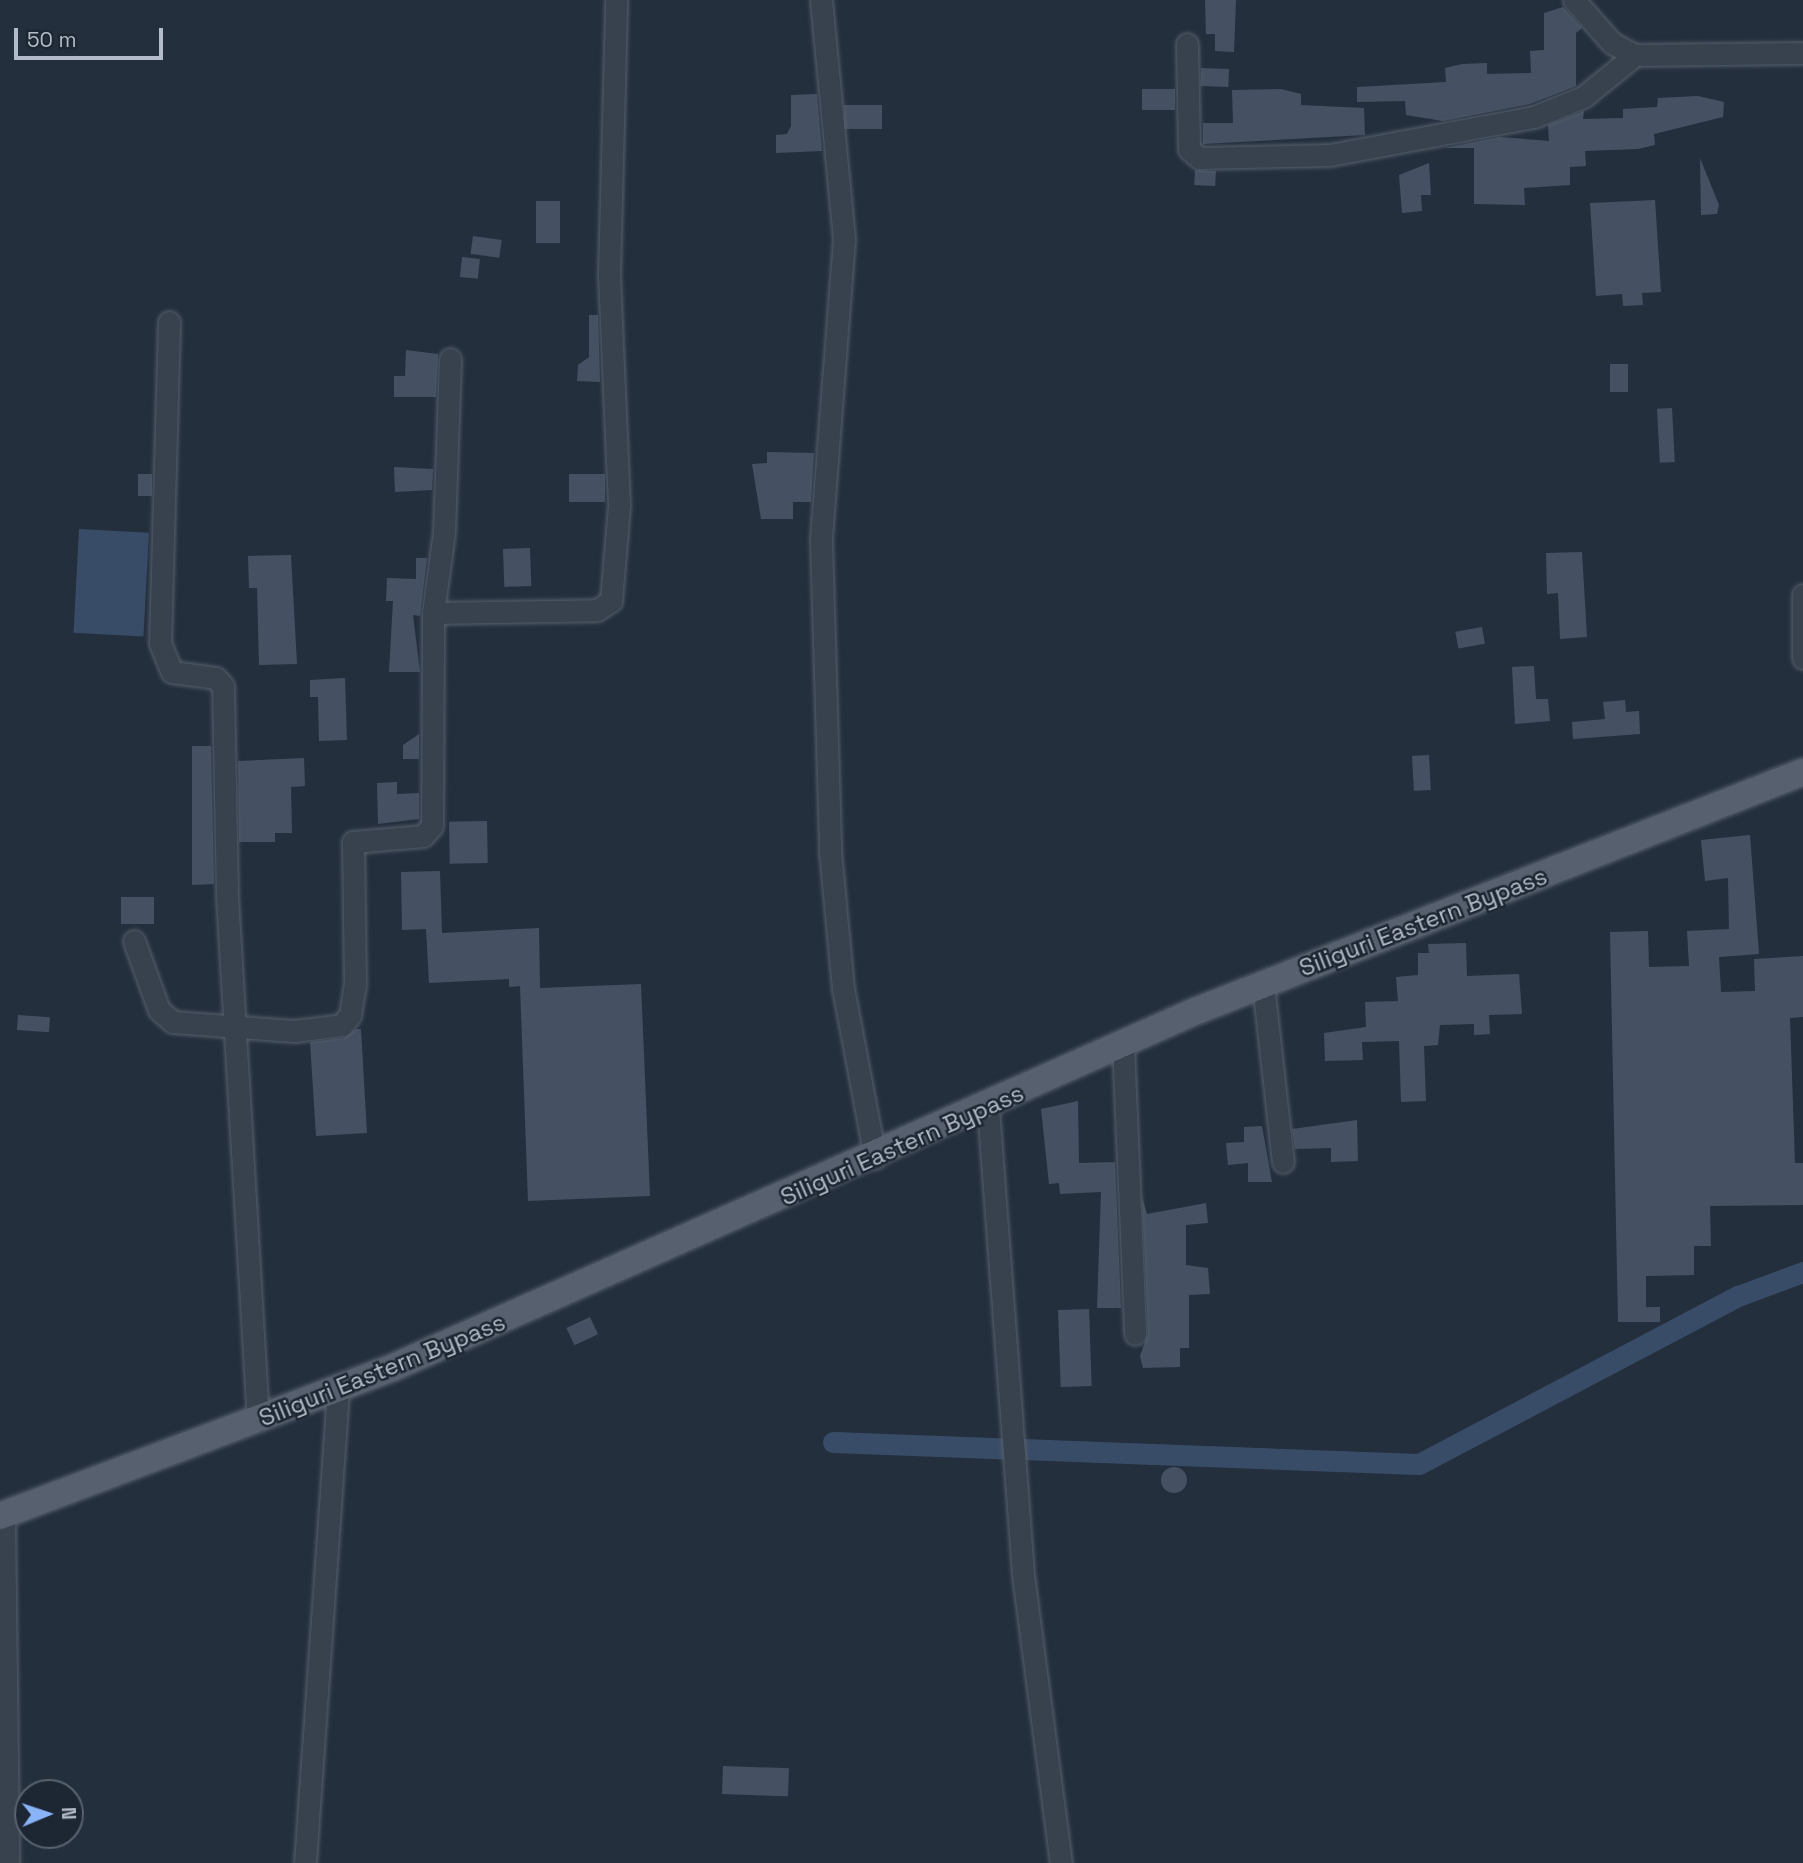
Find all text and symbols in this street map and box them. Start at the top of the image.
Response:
scale bar [18,14,166,58]
text: 50 m [27,26,77,53]
street label: Siliguri Eastern Bypass [1295,861,1551,983]
street label: Siliguri Eastern Bypass [776,1078,1028,1212]
street label: Siliguri Eastern Bypass [255,1307,509,1433]
north arrow [14,1779,84,1849]
text: N [56,1807,81,1820]

